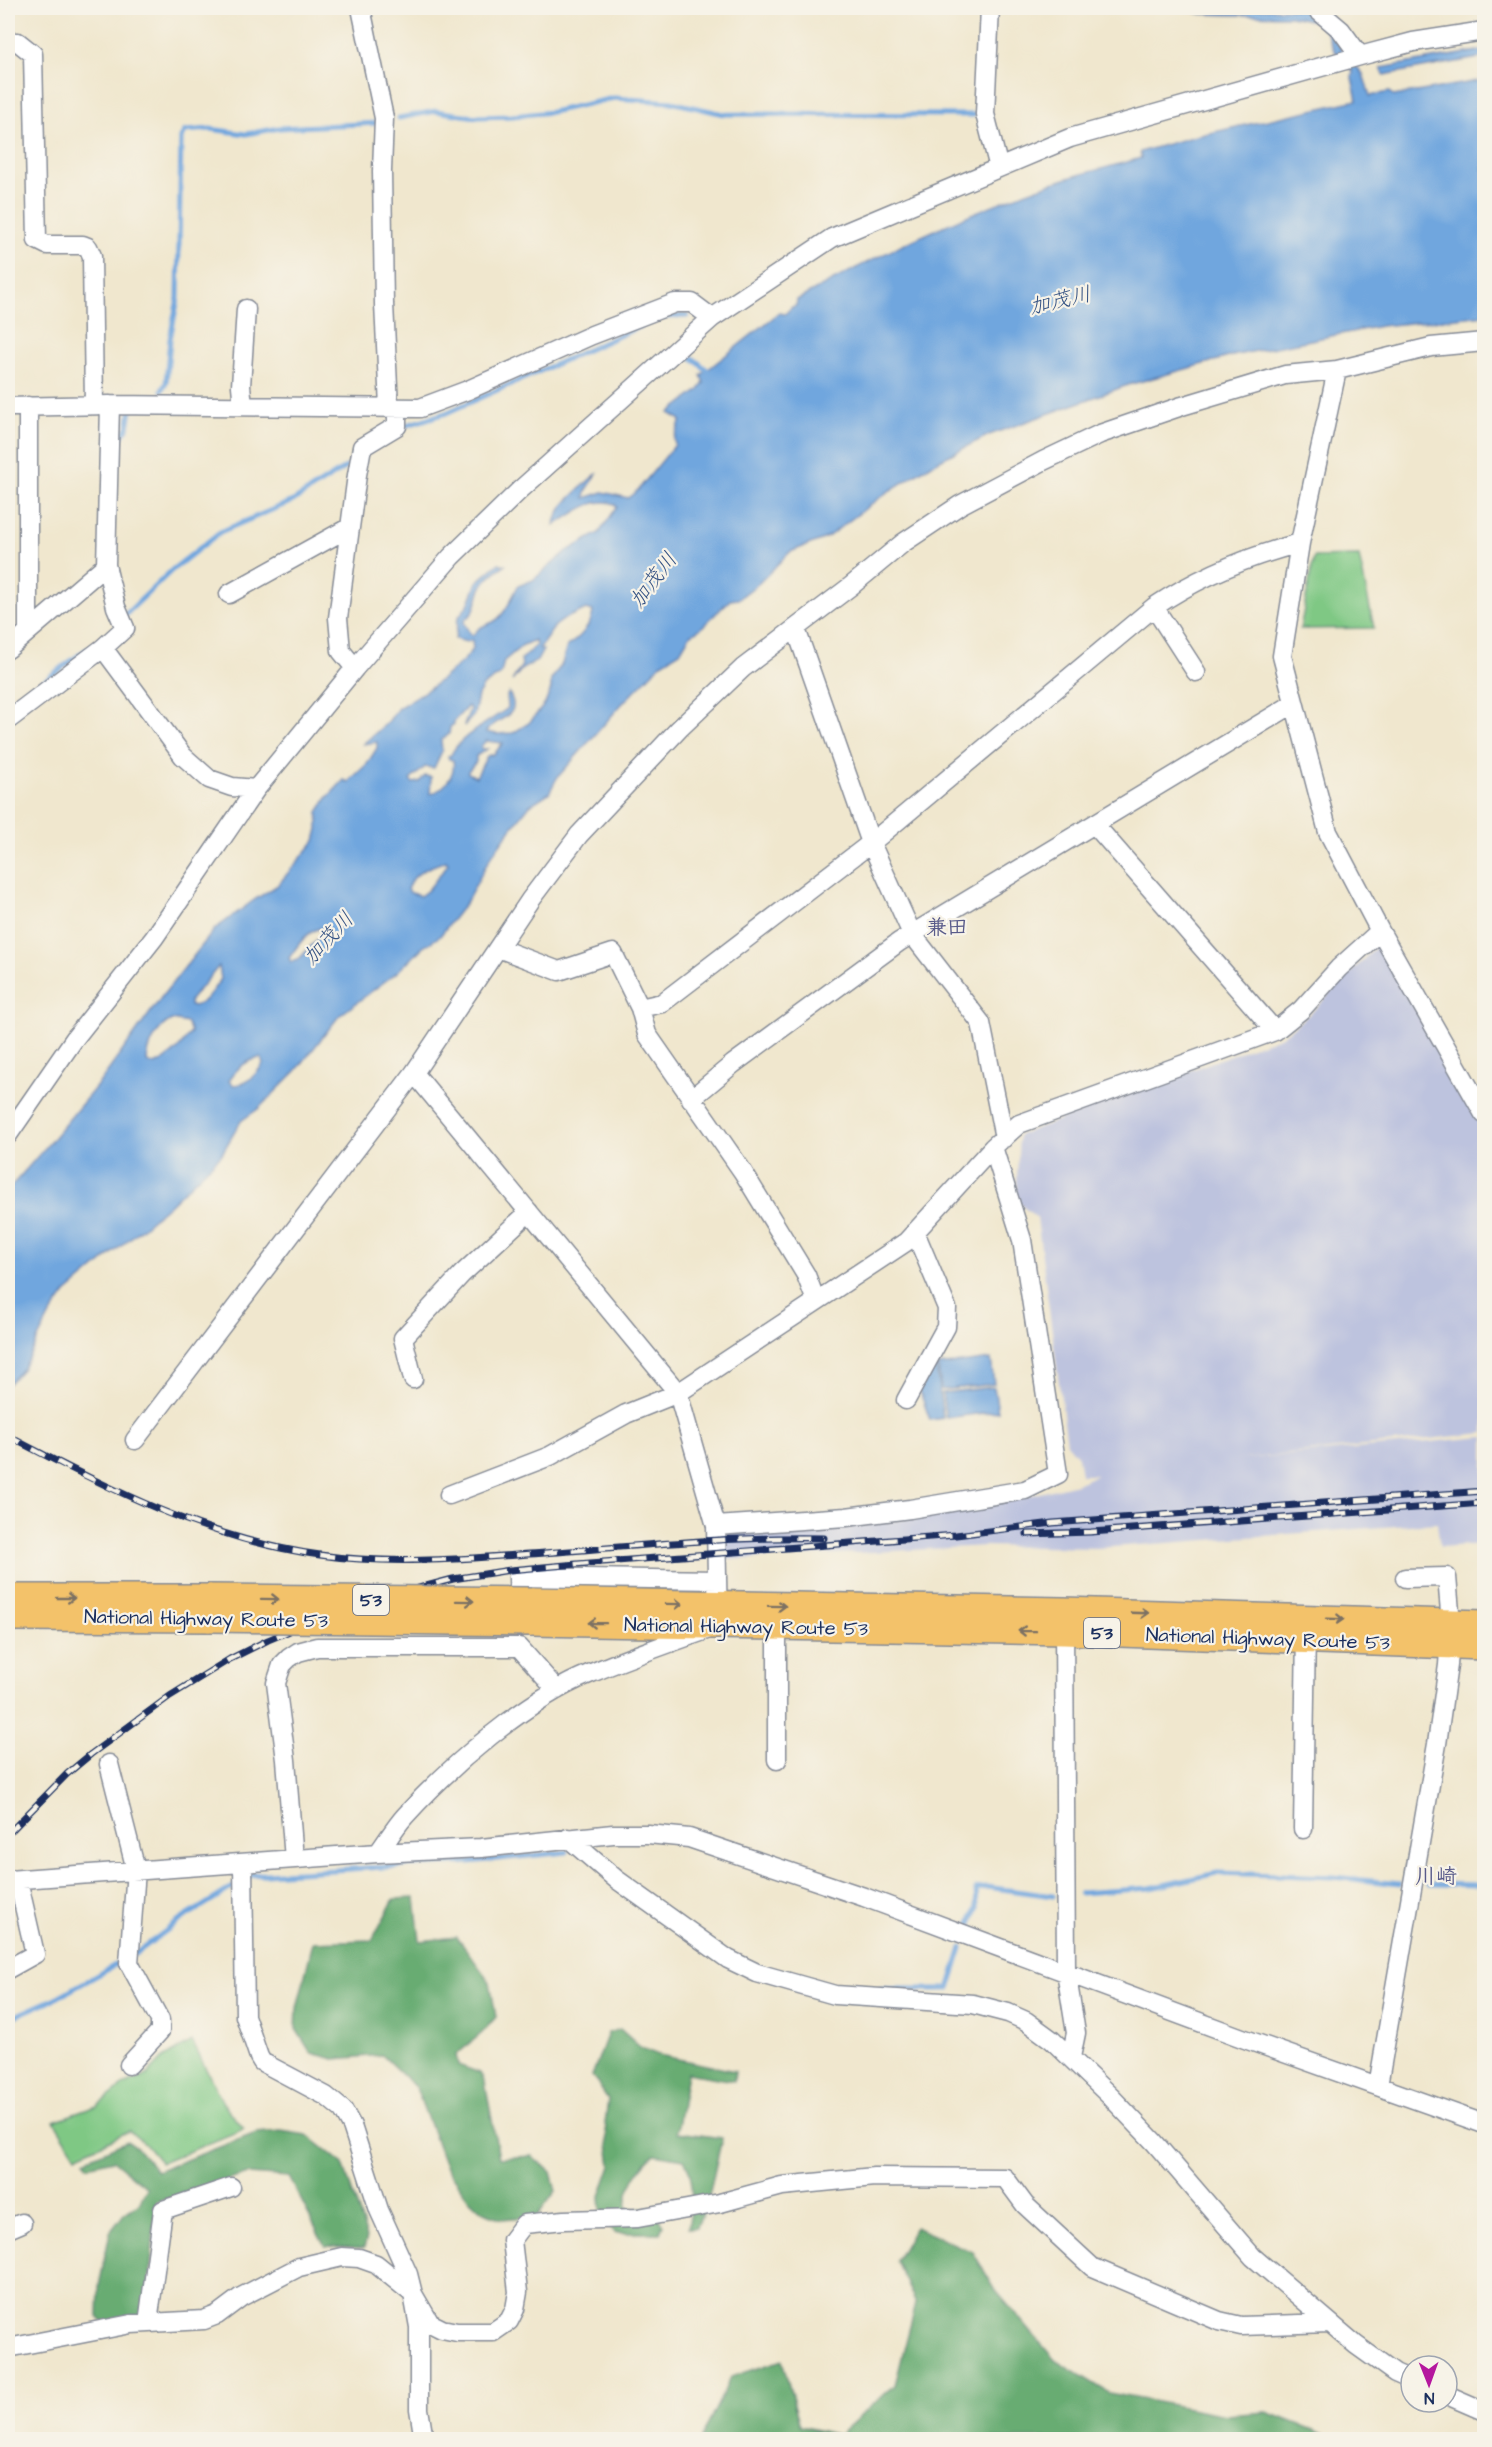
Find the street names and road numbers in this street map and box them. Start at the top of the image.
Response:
road number: 53 [353,1585,389,1615]
street label: National Highway Route 53 [84,1603,328,1636]
street label: National Highway Route 53 [624,1611,868,1644]
road number: 53 [1084,1618,1120,1648]
street label: National Highway Route 53 [1146,1621,1390,1658]

